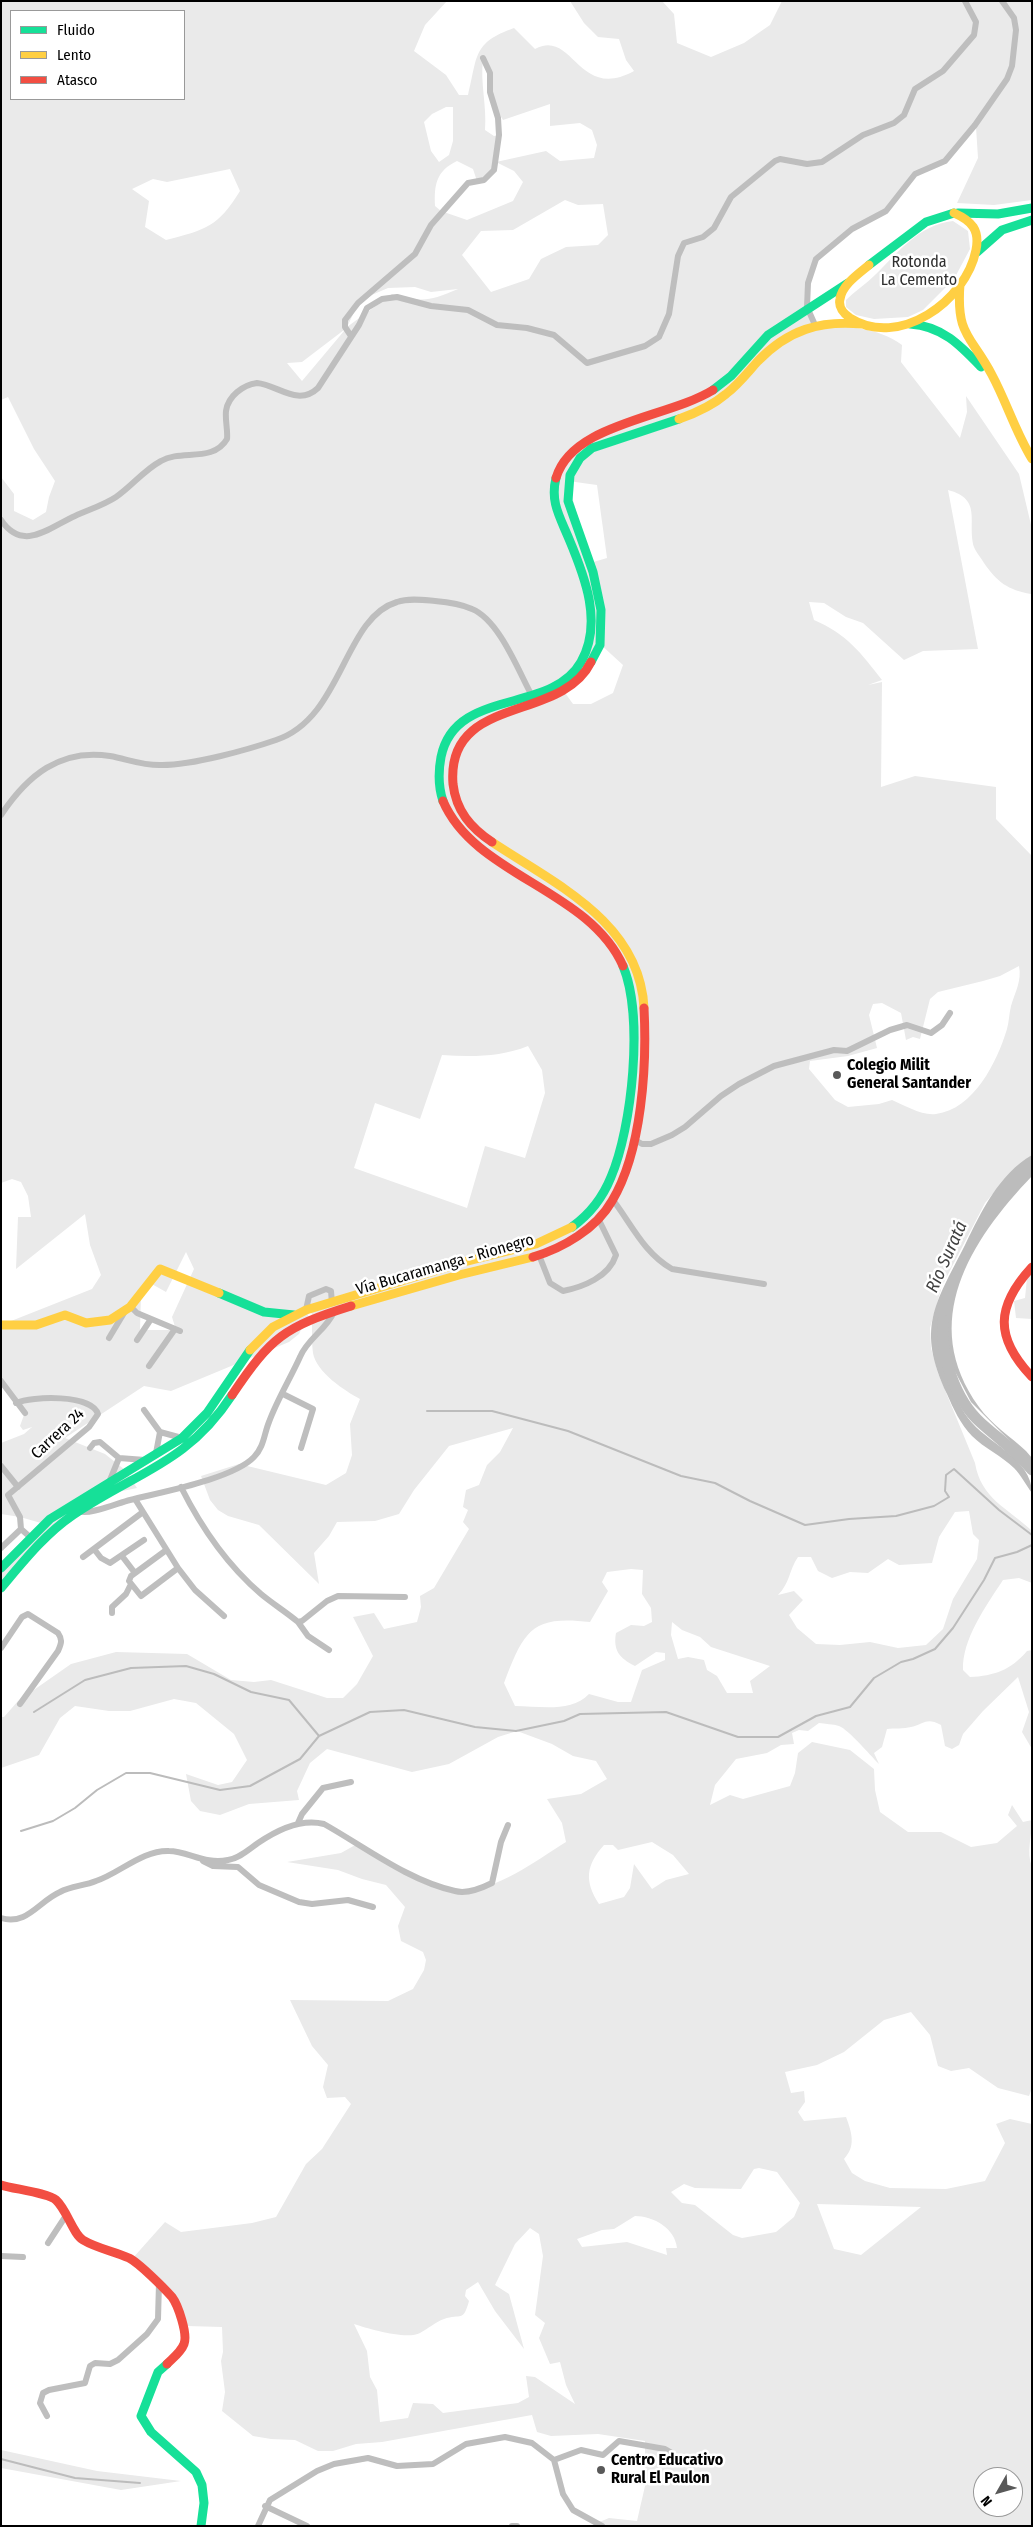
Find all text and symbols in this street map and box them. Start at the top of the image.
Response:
legend [10,10,185,100]
text: Fluido [57,21,95,39]
text: Lento [57,46,91,64]
text: Atasco [57,71,97,89]
park label: Rotonda La Cemento [881,253,957,291]
place label: Colegio Milit General Santander [847,1056,971,1094]
marker: Colegio Milit General Santander [831,1069,843,1081]
water label: Río Suratá [922,1218,972,1296]
street label: Vía Bucaramanga - Rionegro [354,1230,536,1300]
street label: Carrera 24 [27,1405,89,1463]
place label: Centro Educativo Rural El Paulon [611,2451,723,2489]
marker: Centro Educativo Rural El Paulon [595,2464,607,2476]
north arrow [973,2467,1023,2517]
text: N [977,2492,996,2509]

